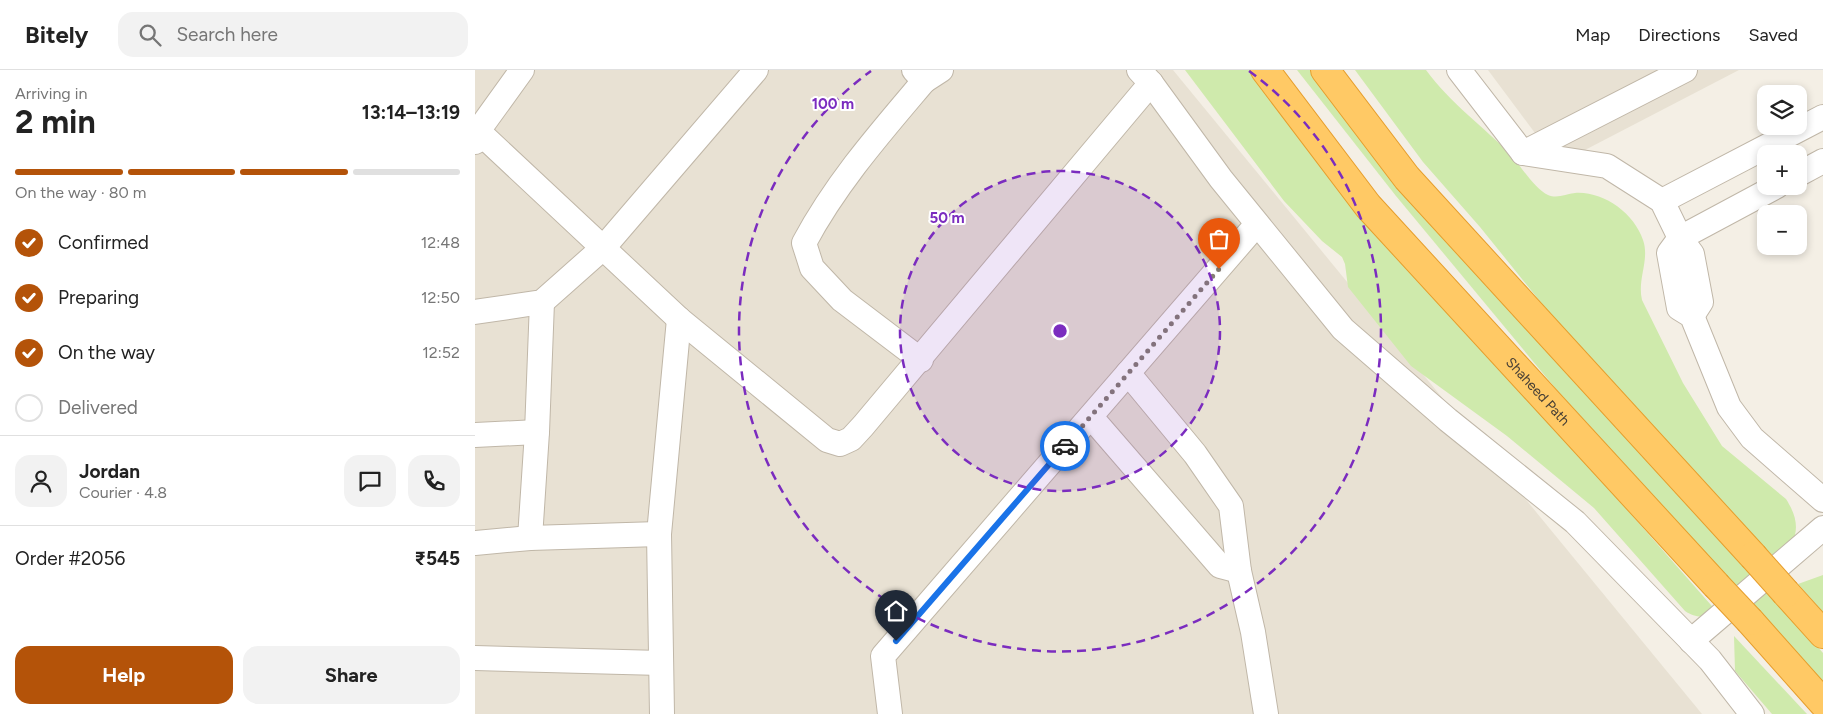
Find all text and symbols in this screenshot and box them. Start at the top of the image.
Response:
search box [118,12,468,57]
text: Bitely [25,20,88,49]
icon: search [136,21,164,49]
text: Search here [176,23,278,46]
text: Map [1575,24,1610,46]
text: Directions [1638,24,1720,46]
text: Saved [1748,24,1798,46]
text: Arriving in [15,84,87,103]
map controls [1757,85,1807,255]
button: layers [1757,85,1807,135]
text: 100 m [812,95,854,113]
text: 13:14–13:19 [362,101,460,124]
text: 2 min [15,103,96,141]
button: + [1757,145,1807,195]
text: On the way · 80 m [15,183,146,202]
button: − [1757,205,1807,255]
text: 50 m [929,209,965,227]
pin [1198,218,1240,269]
icon: bag [1205,225,1233,253]
icon: check [15,229,43,257]
text: Confirmed [58,231,149,254]
text: 12:48 [421,233,460,252]
icon: check [15,284,43,312]
text: Preparing [58,286,139,309]
text: 12:50 [421,288,460,307]
centre of rings [1051,322,1069,340]
icon: check [15,339,43,367]
text: On the way [58,341,155,364]
text: 12:52 [422,343,460,362]
street label: Shaheed Path [1502,354,1573,429]
text: Delivered [58,396,138,419]
courier [1040,421,1090,471]
icon: car [1051,432,1079,460]
button: person [15,455,67,507]
button: chat [344,455,396,507]
button: phone [408,455,460,507]
text: Jordan [79,460,140,483]
text: Courier · 4.8 [79,483,167,502]
text: Order #2056 [15,547,125,570]
text: ₹545 [414,547,460,570]
pin [875,590,917,641]
icon: home [882,597,910,625]
button: Help [15,646,233,704]
button: Share [243,646,460,704]

